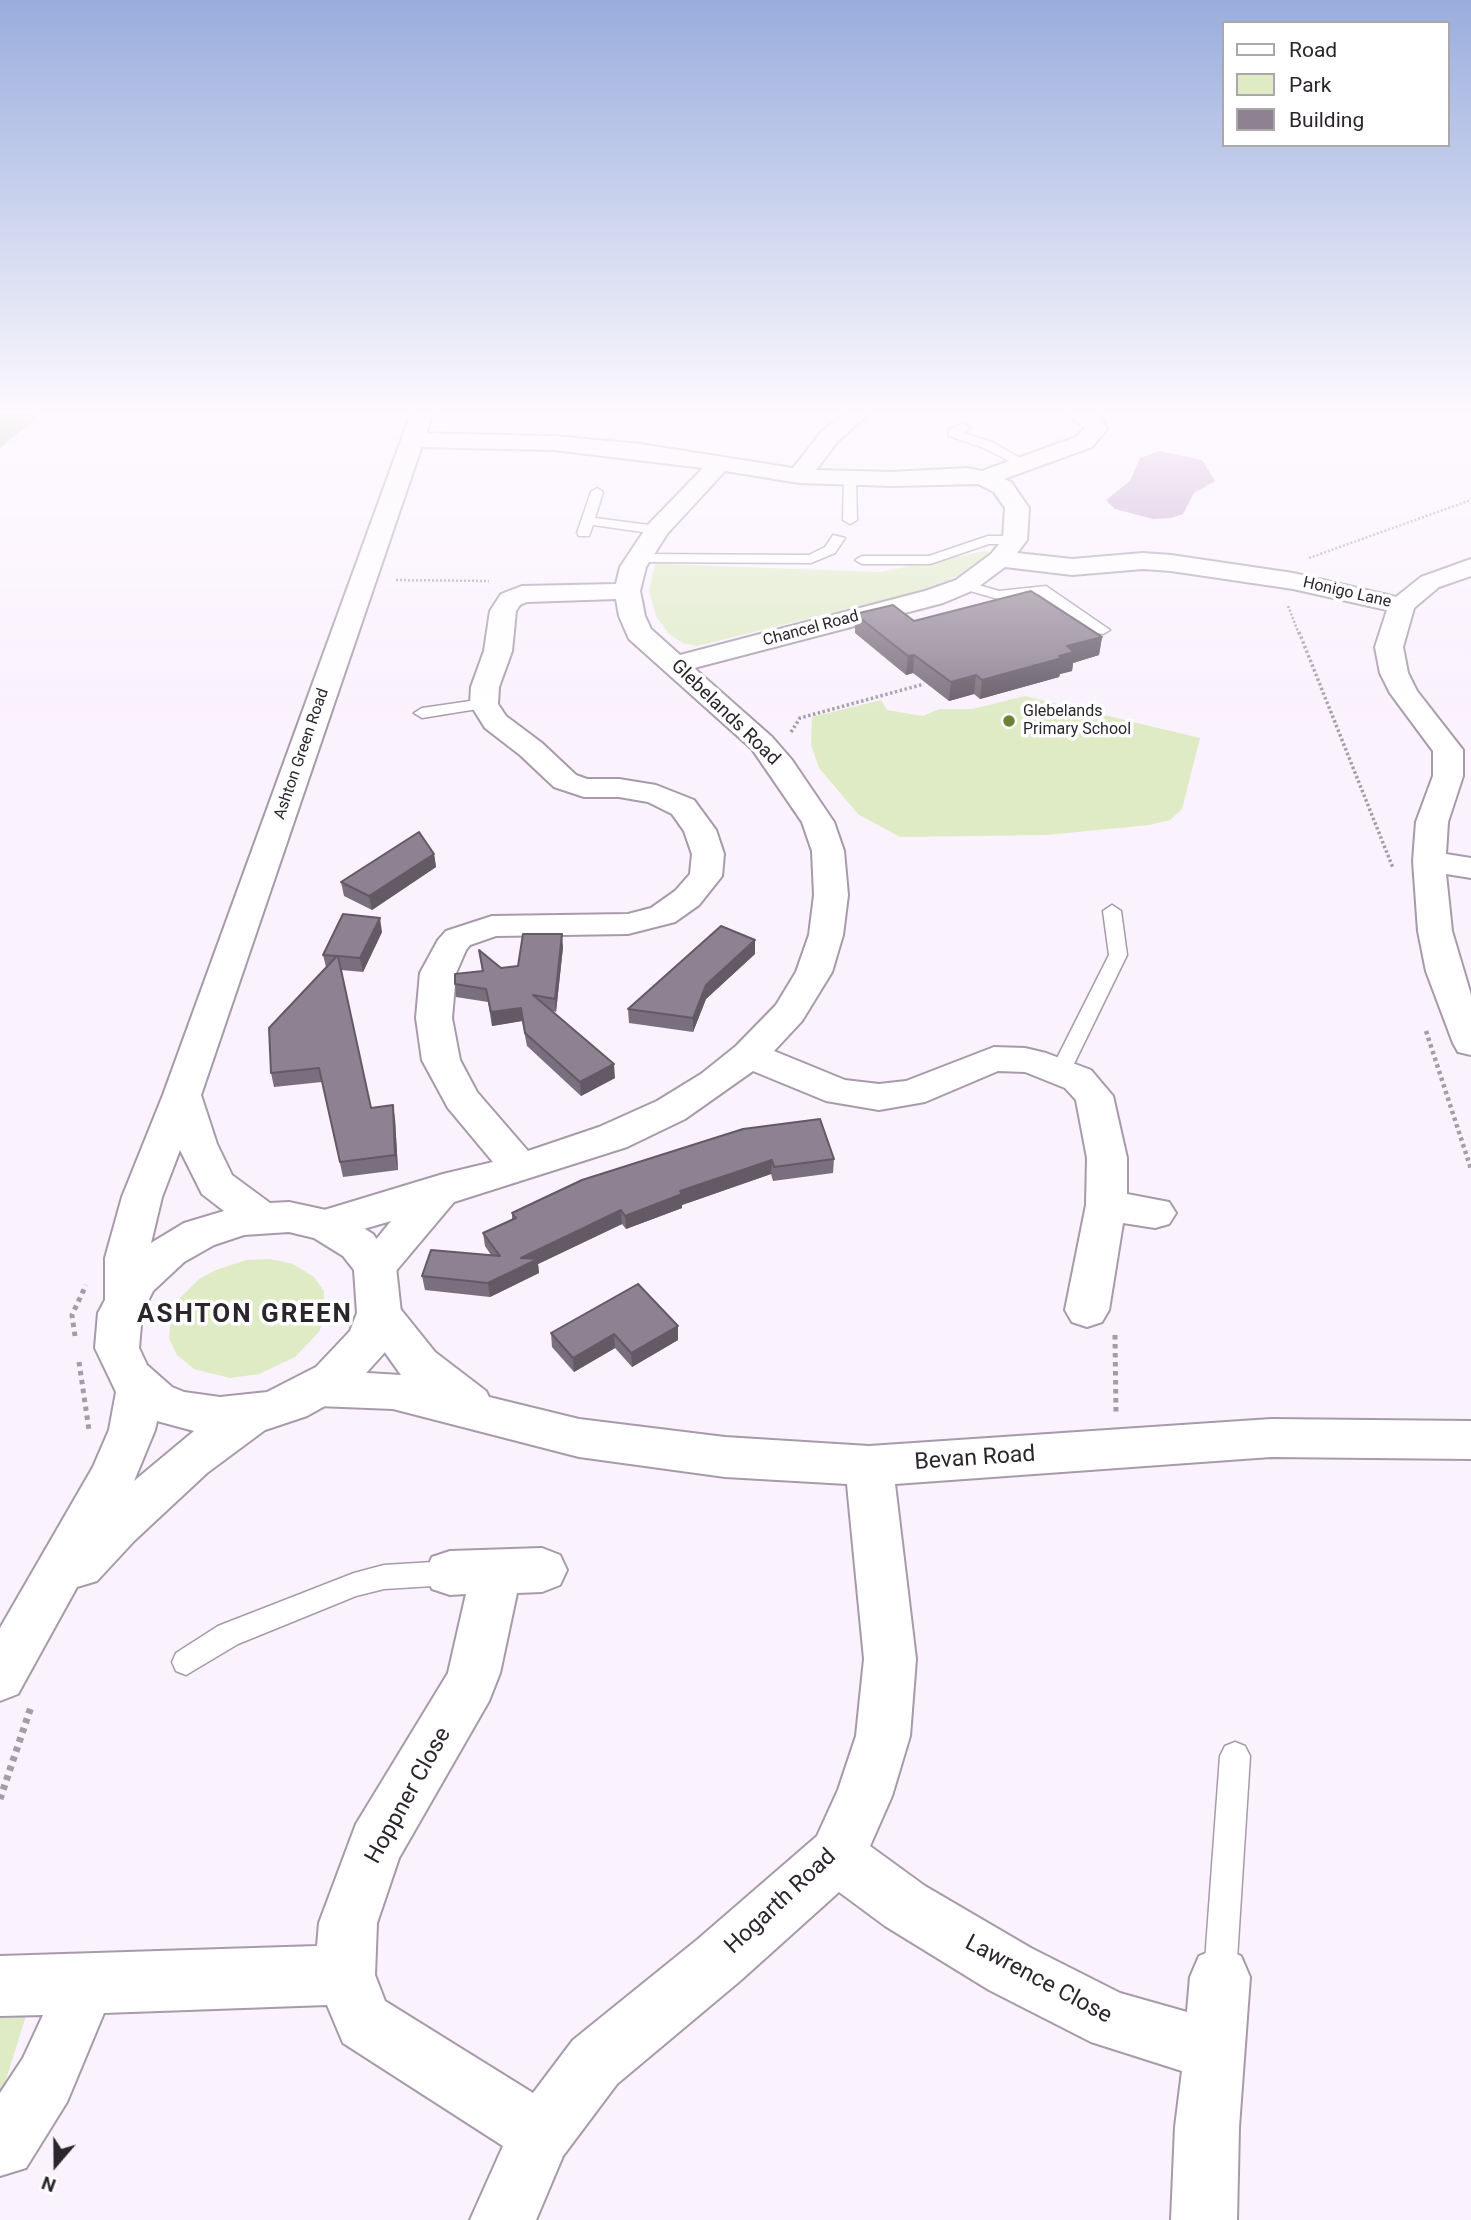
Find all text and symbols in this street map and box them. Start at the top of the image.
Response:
legend [1222,21,1450,147]
text: Road [1289,38,1337,62]
text: Park [1289,73,1331,97]
text: Building [1289,108,1364,132]
street label: Honigo Lane [1301,574,1393,612]
street label: Chancel Road [761,607,861,651]
street label: Glebelands Road [666,655,784,771]
street label: Ashton Green Road [271,686,333,822]
place label: Glebelands Primary School [1023,702,1131,740]
marker: Glebelands Primary School [1001,713,1017,729]
district label: ASHTON GREEN [139,1299,351,1331]
street label: Bevan Road [914,1441,1036,1477]
street label: Hoppner Close [360,1723,458,1869]
street label: Hogarth Road [720,1843,842,1961]
street label: Lawrence Close [960,1930,1116,2030]
north arrow [21,2129,91,2199]
text: N [38,2171,59,2197]

